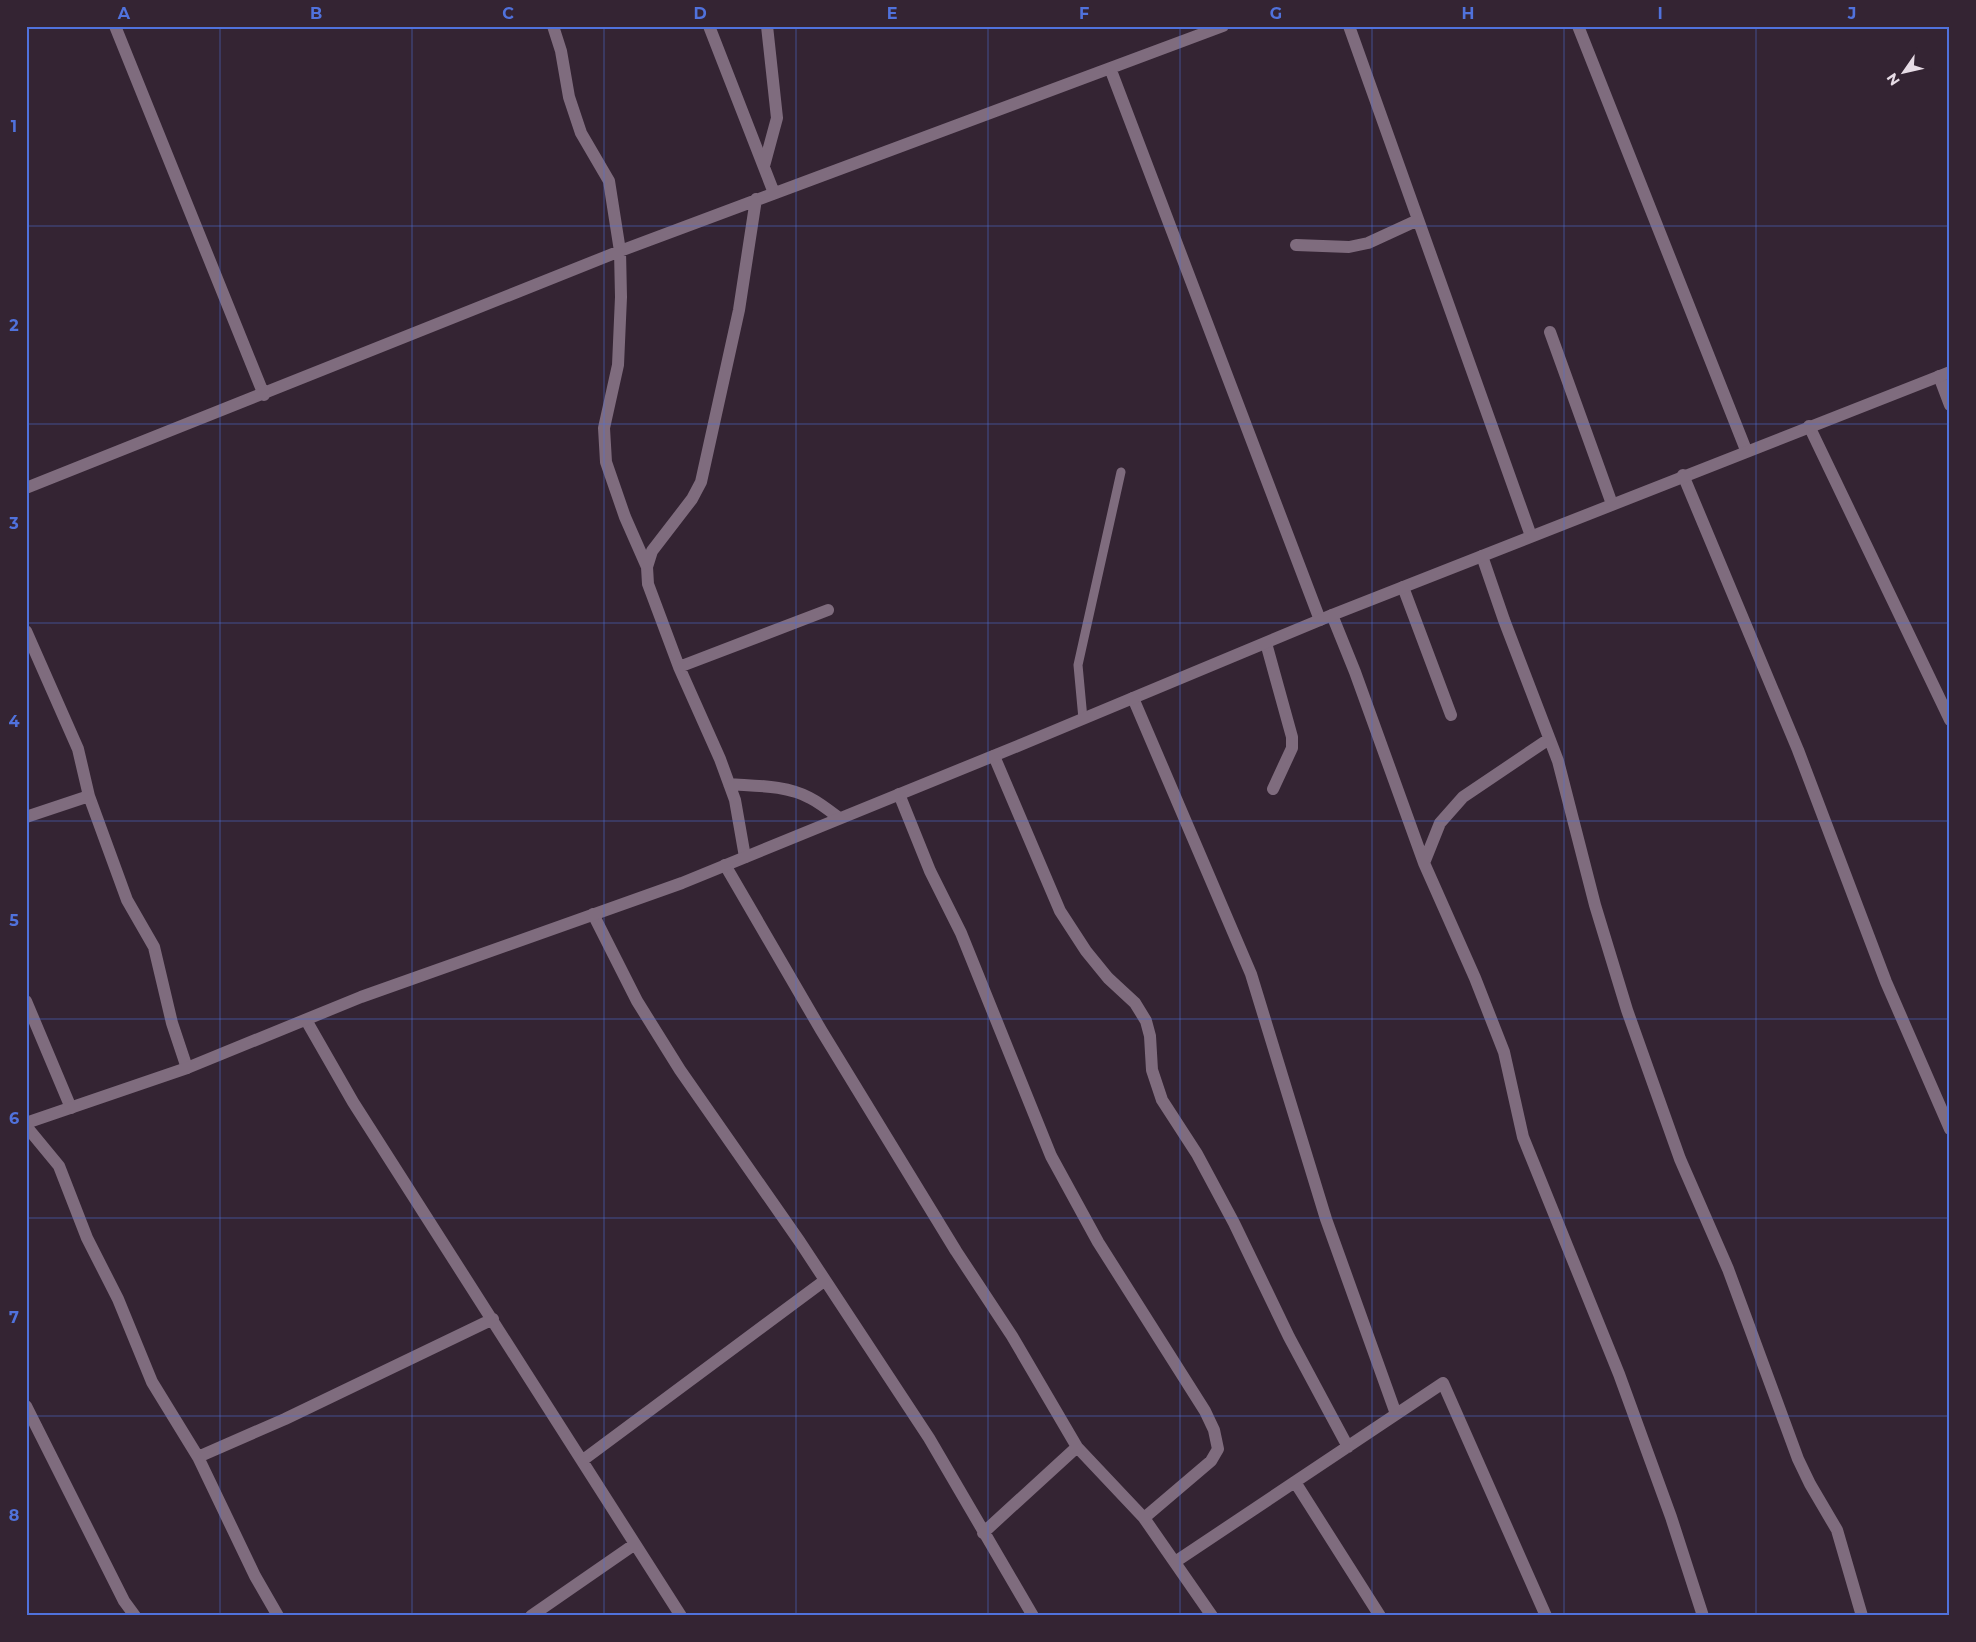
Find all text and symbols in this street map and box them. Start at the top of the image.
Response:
text: A [117,4,131,23]
text: B [310,4,322,23]
text: C [502,4,514,23]
text: D [693,4,707,23]
text: E [887,4,897,23]
text: F [1079,4,1089,23]
text: G [1270,4,1282,23]
text: H [1462,4,1474,23]
text: I [1657,4,1663,23]
text: J [1847,4,1856,23]
north arrow [1878,48,1928,98]
text: N [1883,70,1904,89]
text: 1 [11,117,17,136]
text: 2 [9,316,19,335]
text: 3 [8,514,19,533]
text: 4 [8,712,20,731]
text: 5 [9,911,19,930]
text: 6 [9,1109,19,1128]
text: 7 [9,1308,19,1327]
text: 8 [9,1506,19,1525]

